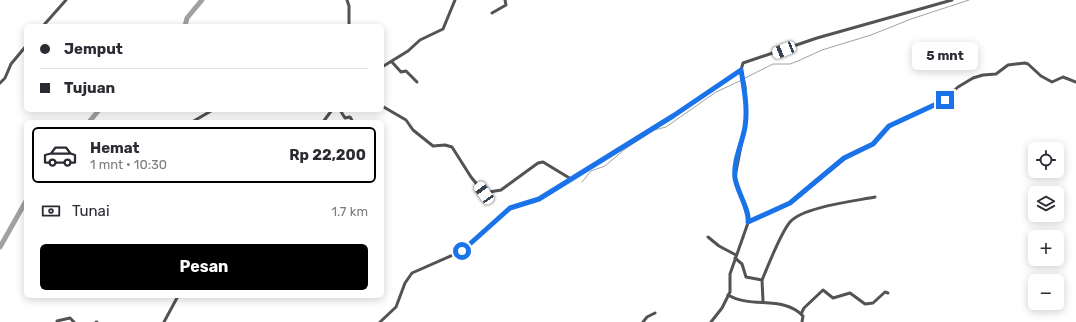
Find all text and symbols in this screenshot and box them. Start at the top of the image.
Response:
text: Jemput [64,40,123,58]
car [771,40,797,60]
callout: 5 mnt [912,42,978,70]
text: 5 mnt [926,48,964,63]
text: Tujuan [64,79,115,97]
route end [936,91,954,109]
icon: car [42,137,78,173]
text: Hemat [90,139,140,157]
map controls [1028,142,1064,310]
button: locate [1028,142,1064,178]
text: Rp 22,200 [289,146,366,164]
text: 1 mnt · 10:30 [90,157,167,172]
car [472,180,496,206]
button: layers [1028,186,1064,222]
icon: cash [40,200,62,222]
text: Tunai [72,202,110,220]
text: 1.7 km [331,204,368,219]
button: + [1028,230,1064,266]
route start [453,242,471,260]
button: Pesan [40,244,368,290]
button: − [1028,274,1064,310]

